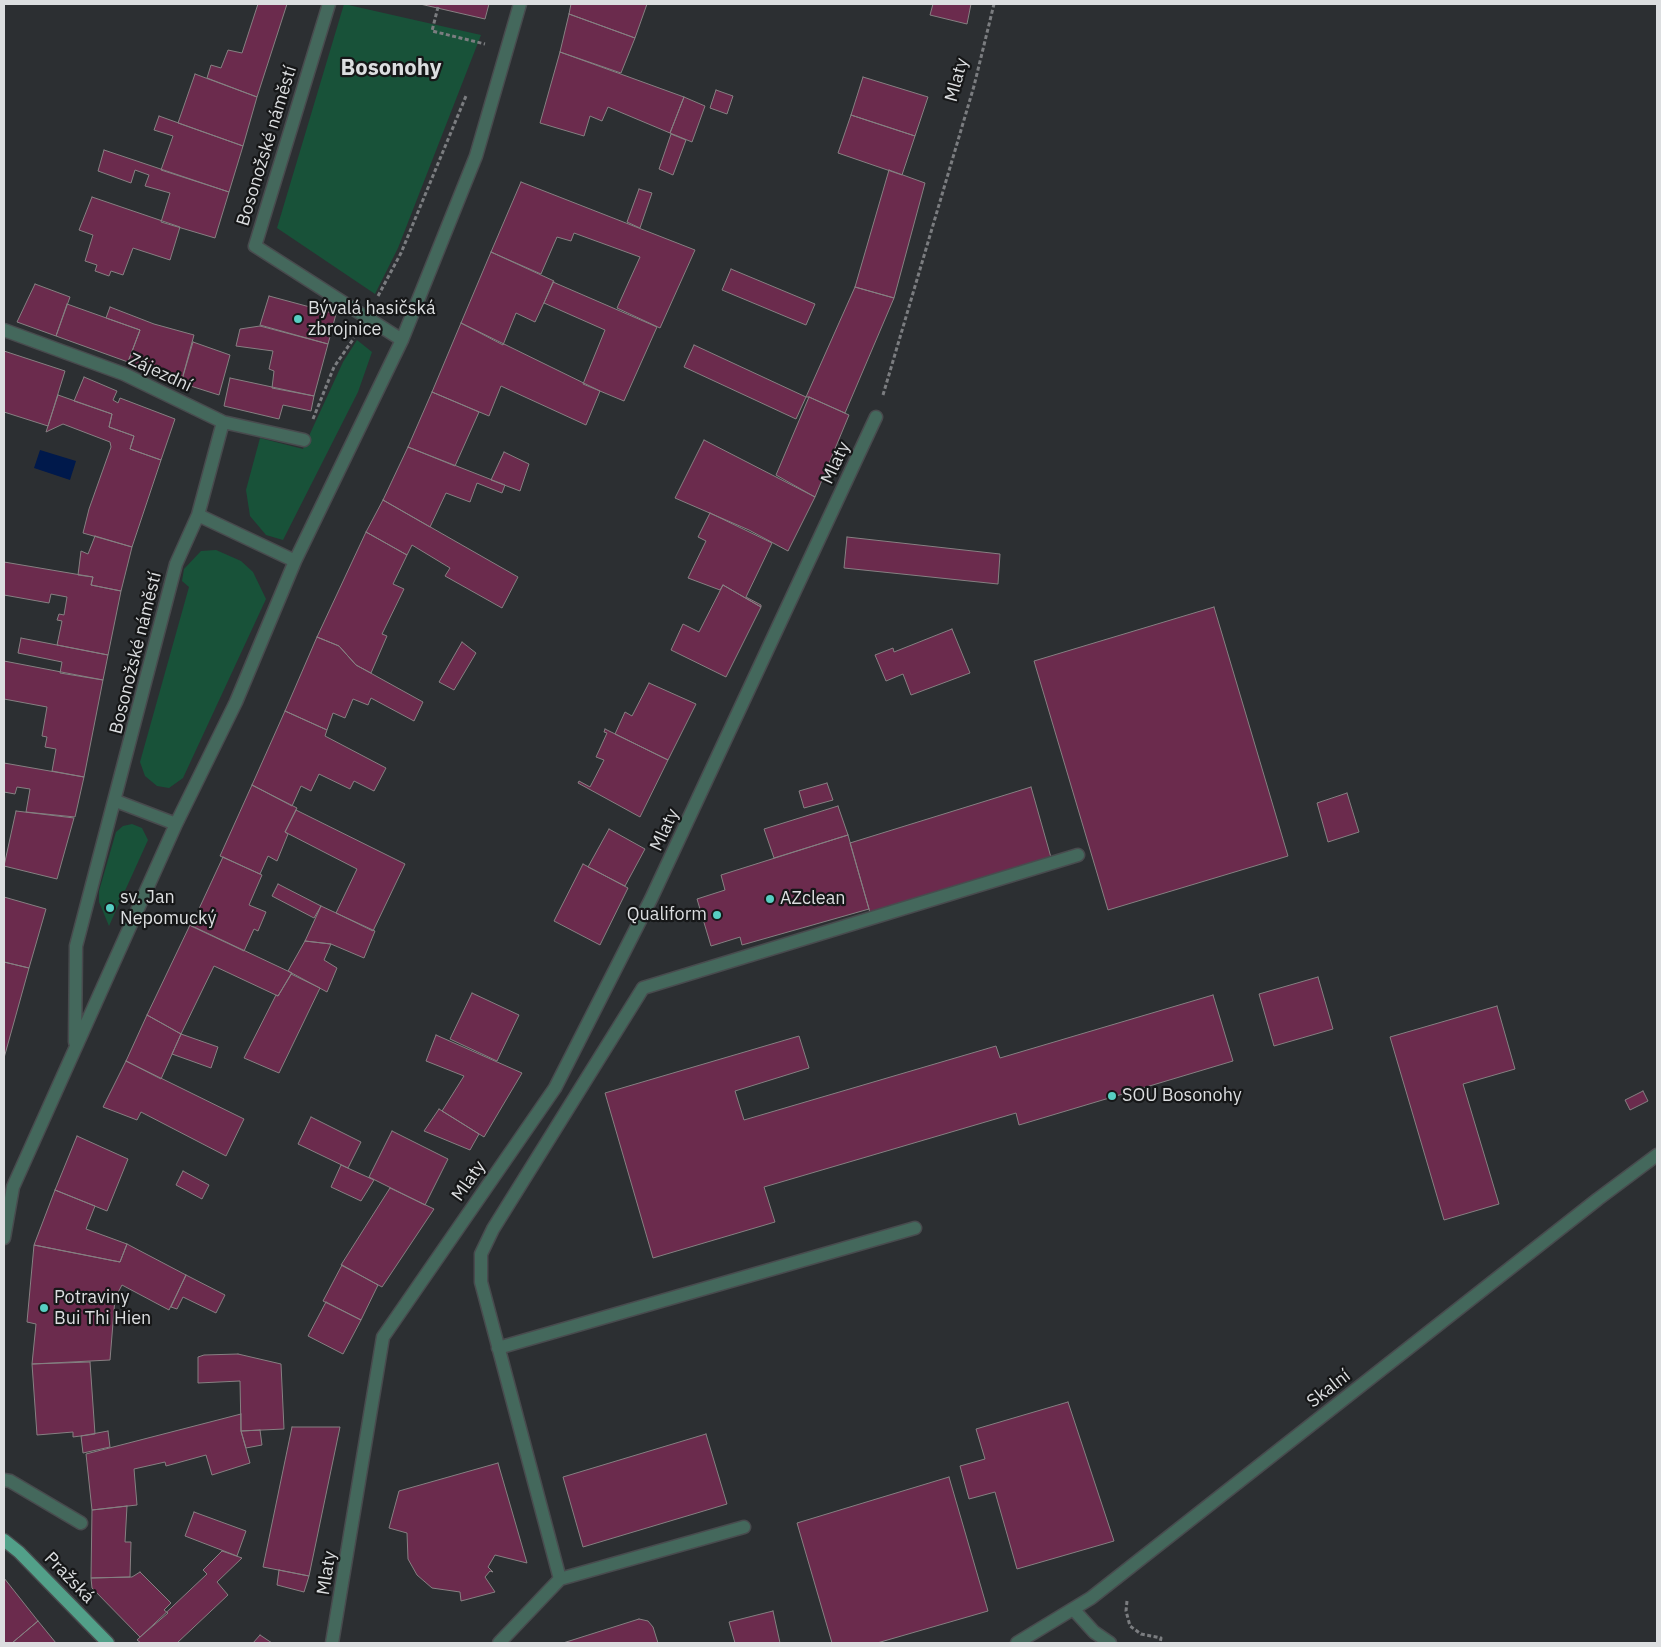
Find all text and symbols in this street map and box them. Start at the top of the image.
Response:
district label: Bosonohy [341,56,441,82]
street label: Mlaty [941,56,973,104]
street label: Bosonožské náměstí [232,63,302,229]
place label: Bývalá hasičská zbrojnice [308,298,436,340]
marker: Bývalá hasičská zbrojnice [292,313,304,325]
street label: Zájezdní [125,349,195,397]
street label: Mlaty [817,438,855,488]
street label: Bosonožské náměstí [105,570,167,736]
street label: Mlaty [646,805,684,855]
place label: sv. Jan Nepomucký [120,887,217,930]
place label: AZclean [780,888,846,910]
marker: AZclean [764,893,776,905]
marker: sv. Jan Nepomucký [104,902,116,914]
place label: Qualiform [627,904,707,926]
marker: Qualiform [711,909,723,921]
place label: SOU Bosonohy [1122,1085,1242,1107]
marker: SOU Bosonohy [1106,1090,1118,1102]
street label: Mlaty [447,1157,491,1205]
place label: Potraviny Bui Thi Hien [54,1287,151,1330]
marker: Potraviny Bui Thi Hien [38,1302,50,1314]
street label: Skalní [1303,1365,1355,1413]
street label: Pražská [39,1548,99,1608]
street label: Mlaty [313,1549,341,1597]

